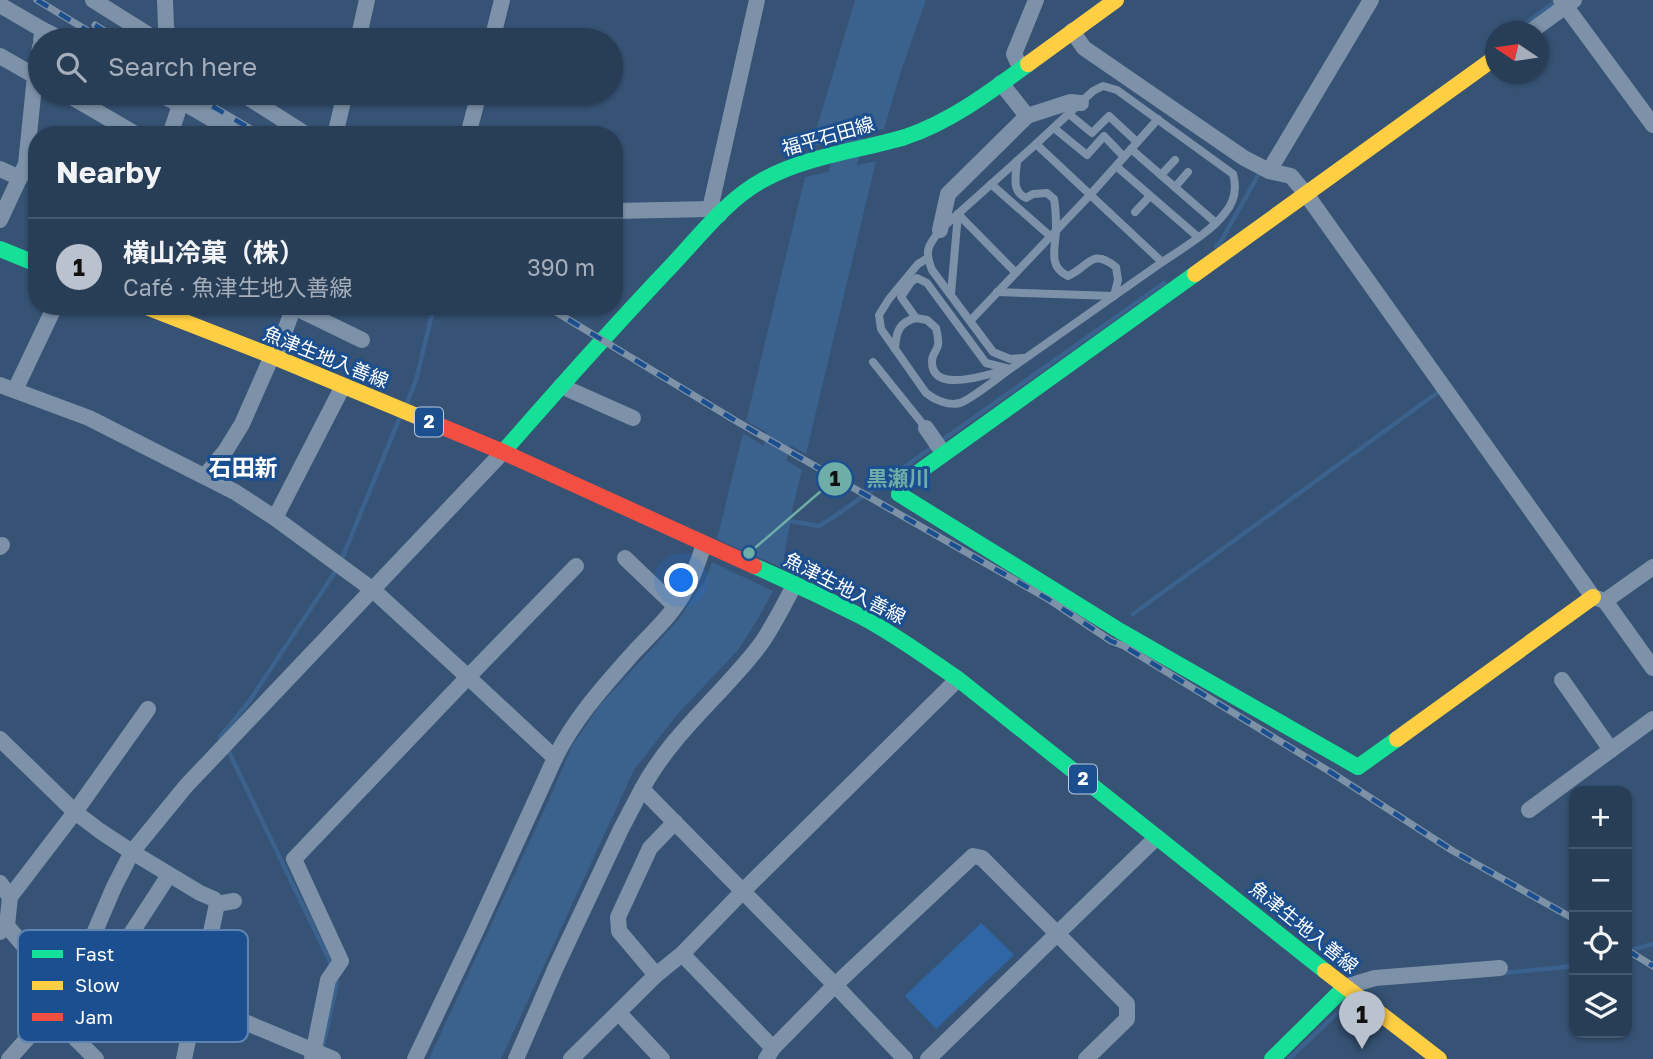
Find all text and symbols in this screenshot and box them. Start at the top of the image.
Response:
north arrow [1485,21,1548,84]
search box [28,28,623,105]
icon: search [52,48,90,86]
text: Search here [108,51,257,82]
street label: 福平石田線 [779,111,877,160]
text: Nearby [56,154,161,190]
text: 横山冷菓（株） [123,237,305,268]
text: 1 [73,253,85,281]
text: 390 m [527,253,595,281]
text: Café · 魚津生地入善線 [123,273,353,301]
street label: 魚津生地入善線 [260,321,392,392]
road number: 2 [415,408,443,436]
district label: 石田新 [209,453,278,481]
callout: 黒瀬川 [817,458,943,500]
text: 1 [830,465,841,491]
text: 黒瀬川 [867,465,930,491]
street label: 魚津生地入善線 [781,547,910,628]
your location [664,563,698,597]
road number: 2 [1069,764,1097,794]
map controls [1569,786,1632,1038]
button: + [1569,786,1632,849]
button: − [1569,849,1632,912]
street label: 魚津生地入善線 [1245,876,1363,977]
button: locate [1569,912,1632,975]
legend [18,930,248,1042]
text: Fast [75,942,114,965]
text: Slow [75,973,120,996]
button: layers [1569,975,1632,1038]
pin: 1 [1339,991,1385,1049]
text: Jam [75,1005,113,1028]

